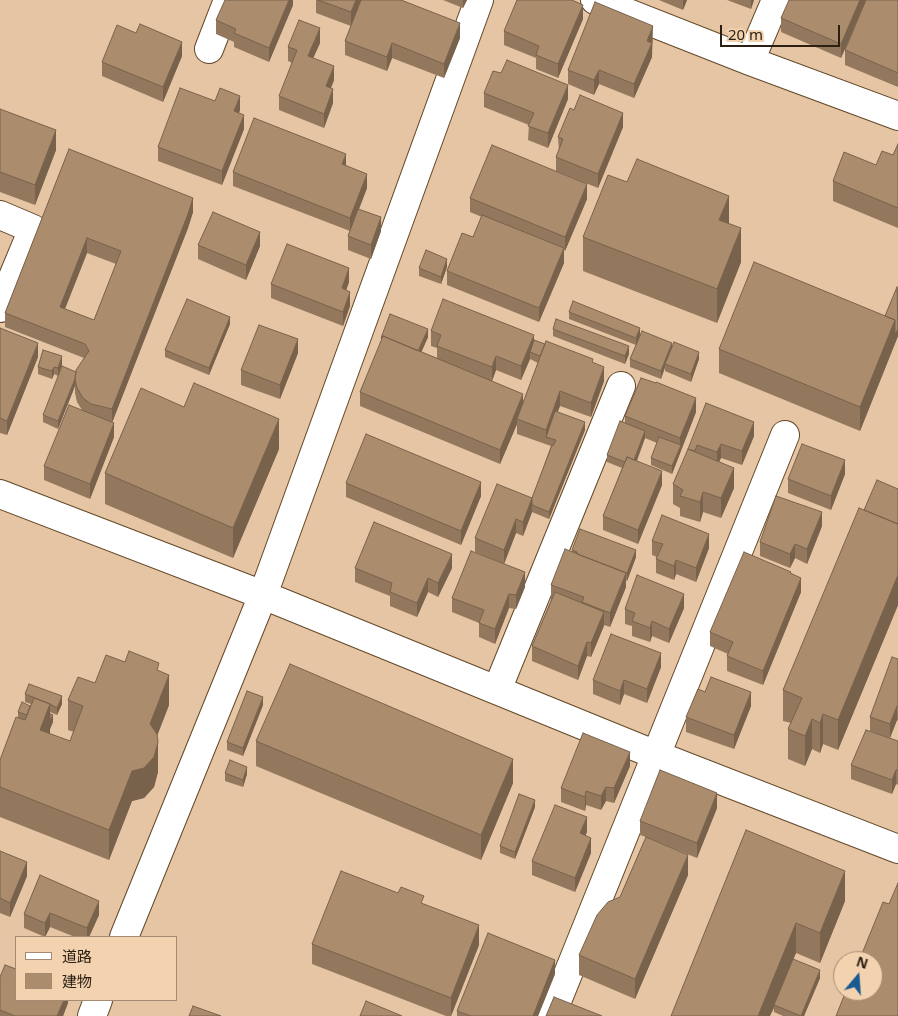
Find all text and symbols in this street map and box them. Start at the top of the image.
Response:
scale bar [723,15,843,47]
text: 20 m [728,24,763,44]
legend [15,936,178,1001]
text: 道路 [62,946,92,966]
north arrow [833,951,883,1001]
text: N [854,951,871,973]
text: 建物 [62,971,92,991]

